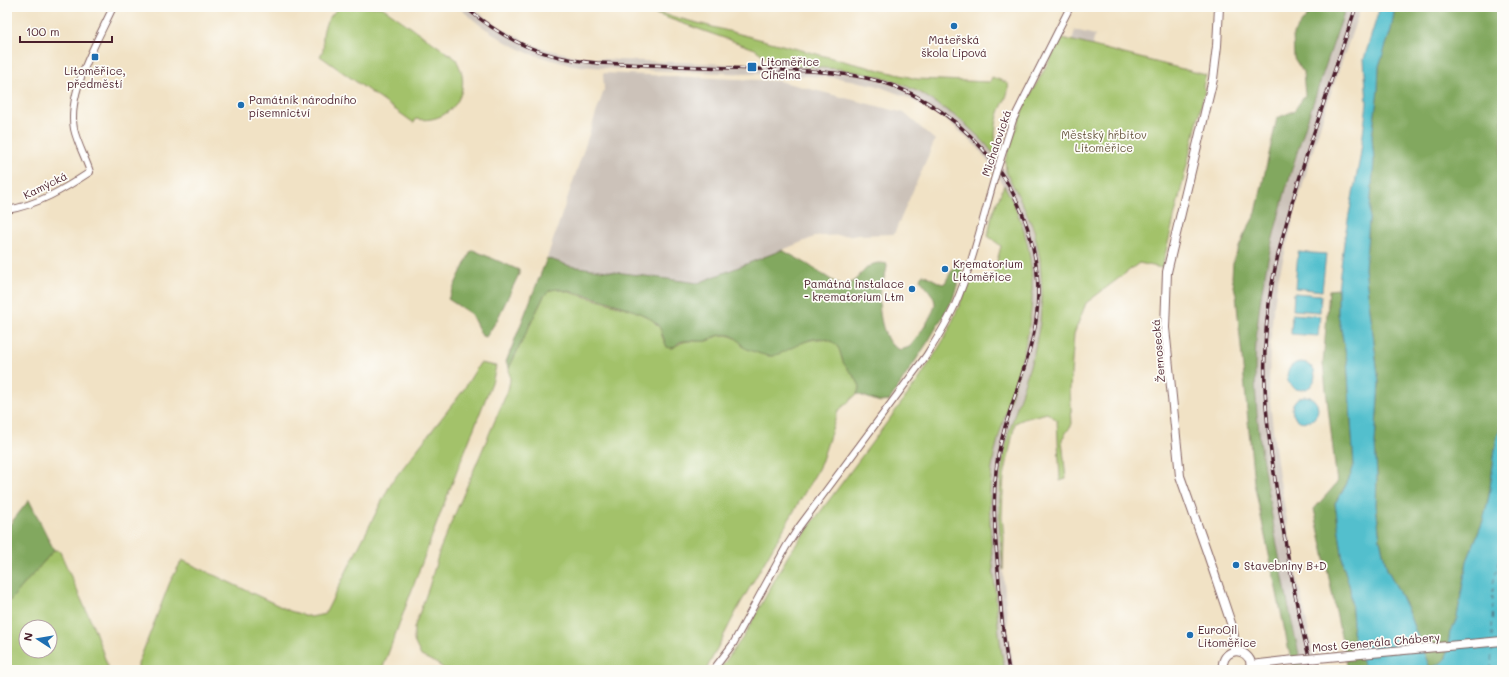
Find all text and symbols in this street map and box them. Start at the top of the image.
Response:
scale bar [20,18,112,44]
marker: Mateřská škola Lipová [949,21,959,31]
text: 100 m [26,23,60,39]
place label: Mateřská škola Lipová [921,32,987,60]
marker: Litoměřice, předměstí [90,52,100,62]
place label: Litoměřice Cihelna [761,54,819,82]
marker: Litoměřice Cihelna [746,61,758,73]
place label: Litoměřice, předměstí [64,63,126,91]
place label: Památník národního písemnictví [249,92,357,120]
marker: Památník národního písemnictví [236,100,246,110]
street label: Michalovická [978,108,1014,178]
park label: Městský hřbitov Litoměřice [1061,127,1147,155]
street label: Kamýcká [20,168,70,202]
place label: Krematorium Litoměřice [953,256,1023,284]
marker: Krematorium Litoměřice [940,264,950,274]
place label: Památná instalace - krematorium Ltm [804,276,904,304]
marker: Památná instalace - krematorium Ltm [907,284,917,294]
street label: Žernosecká [1148,318,1168,383]
place label: Stavebniny B+D [1244,558,1327,573]
marker: Stavebniny B+D [1231,560,1241,570]
north arrow [18,619,58,659]
place label: EuroOil Litoměřice [1198,622,1256,650]
street label: Most Generála Chábery [1311,629,1441,655]
marker: EuroOil Litoměřice [1185,630,1195,640]
text: N [20,631,36,642]

